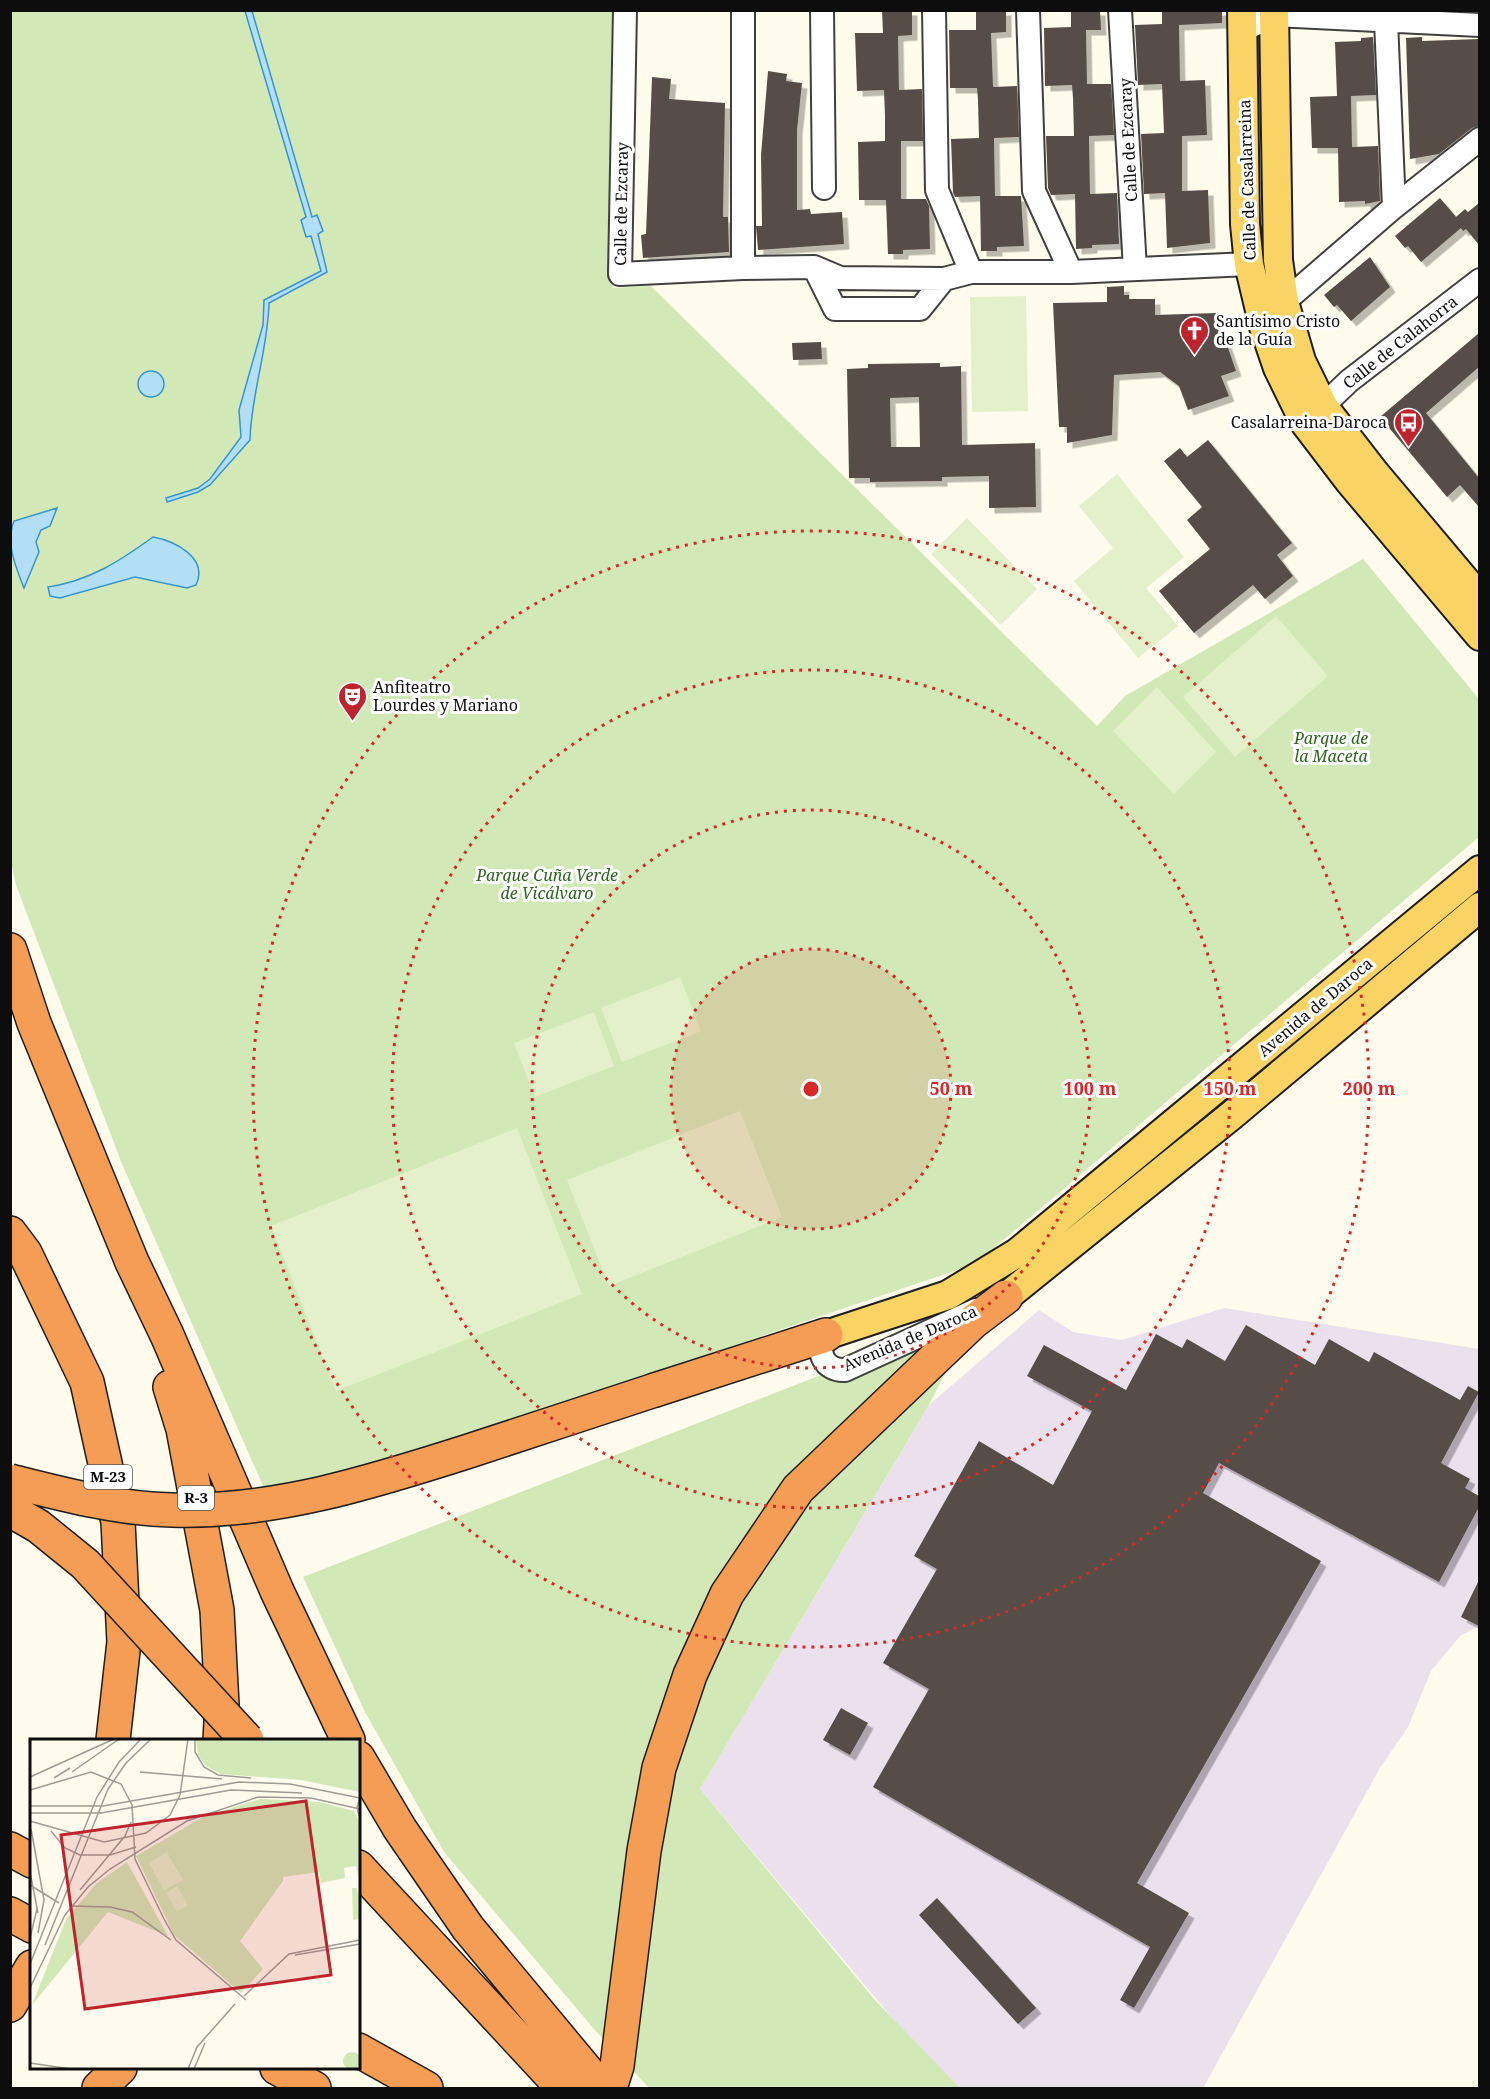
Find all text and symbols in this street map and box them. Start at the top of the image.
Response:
street label: Calle de Ezcaray [1114,77,1142,202]
street label: Calle de Casalarreina [1233,99,1261,261]
street label: Calle de Ezcaray [609,141,633,266]
street label: Calle de Calahorra [1338,290,1462,394]
place label: Santísimo Cristo de la Guía [1216,310,1340,350]
church icon: Santísimo Cristo de la Guía [1179,314,1211,356]
bus stop icon: Casalarreina-Daroca [1392,406,1424,448]
place label: Casalarreina-Daroca [1231,411,1387,433]
place label: Anfiteatro Lourdes y Mariano [373,676,518,716]
theatre icon: Anfiteatro Lourdes y Mariano [336,680,368,722]
park label: Parque de la Maceta [1293,727,1368,767]
park label: Parque Cuña Verde de Vicálvaro [475,864,618,904]
street label: Avenida de Daroca [1253,952,1377,1062]
text: 50 m [930,1076,973,1100]
text: 100 m [1064,1076,1117,1100]
text: 150 m [1204,1076,1257,1100]
text: 200 m [1343,1076,1396,1100]
centre of rings [801,1079,821,1099]
street label: Avenida de Daroca [840,1300,980,1376]
road number: M-23 [84,1465,132,1489]
road number: R-3 [178,1486,214,1510]
inset map [30,1739,360,2069]

